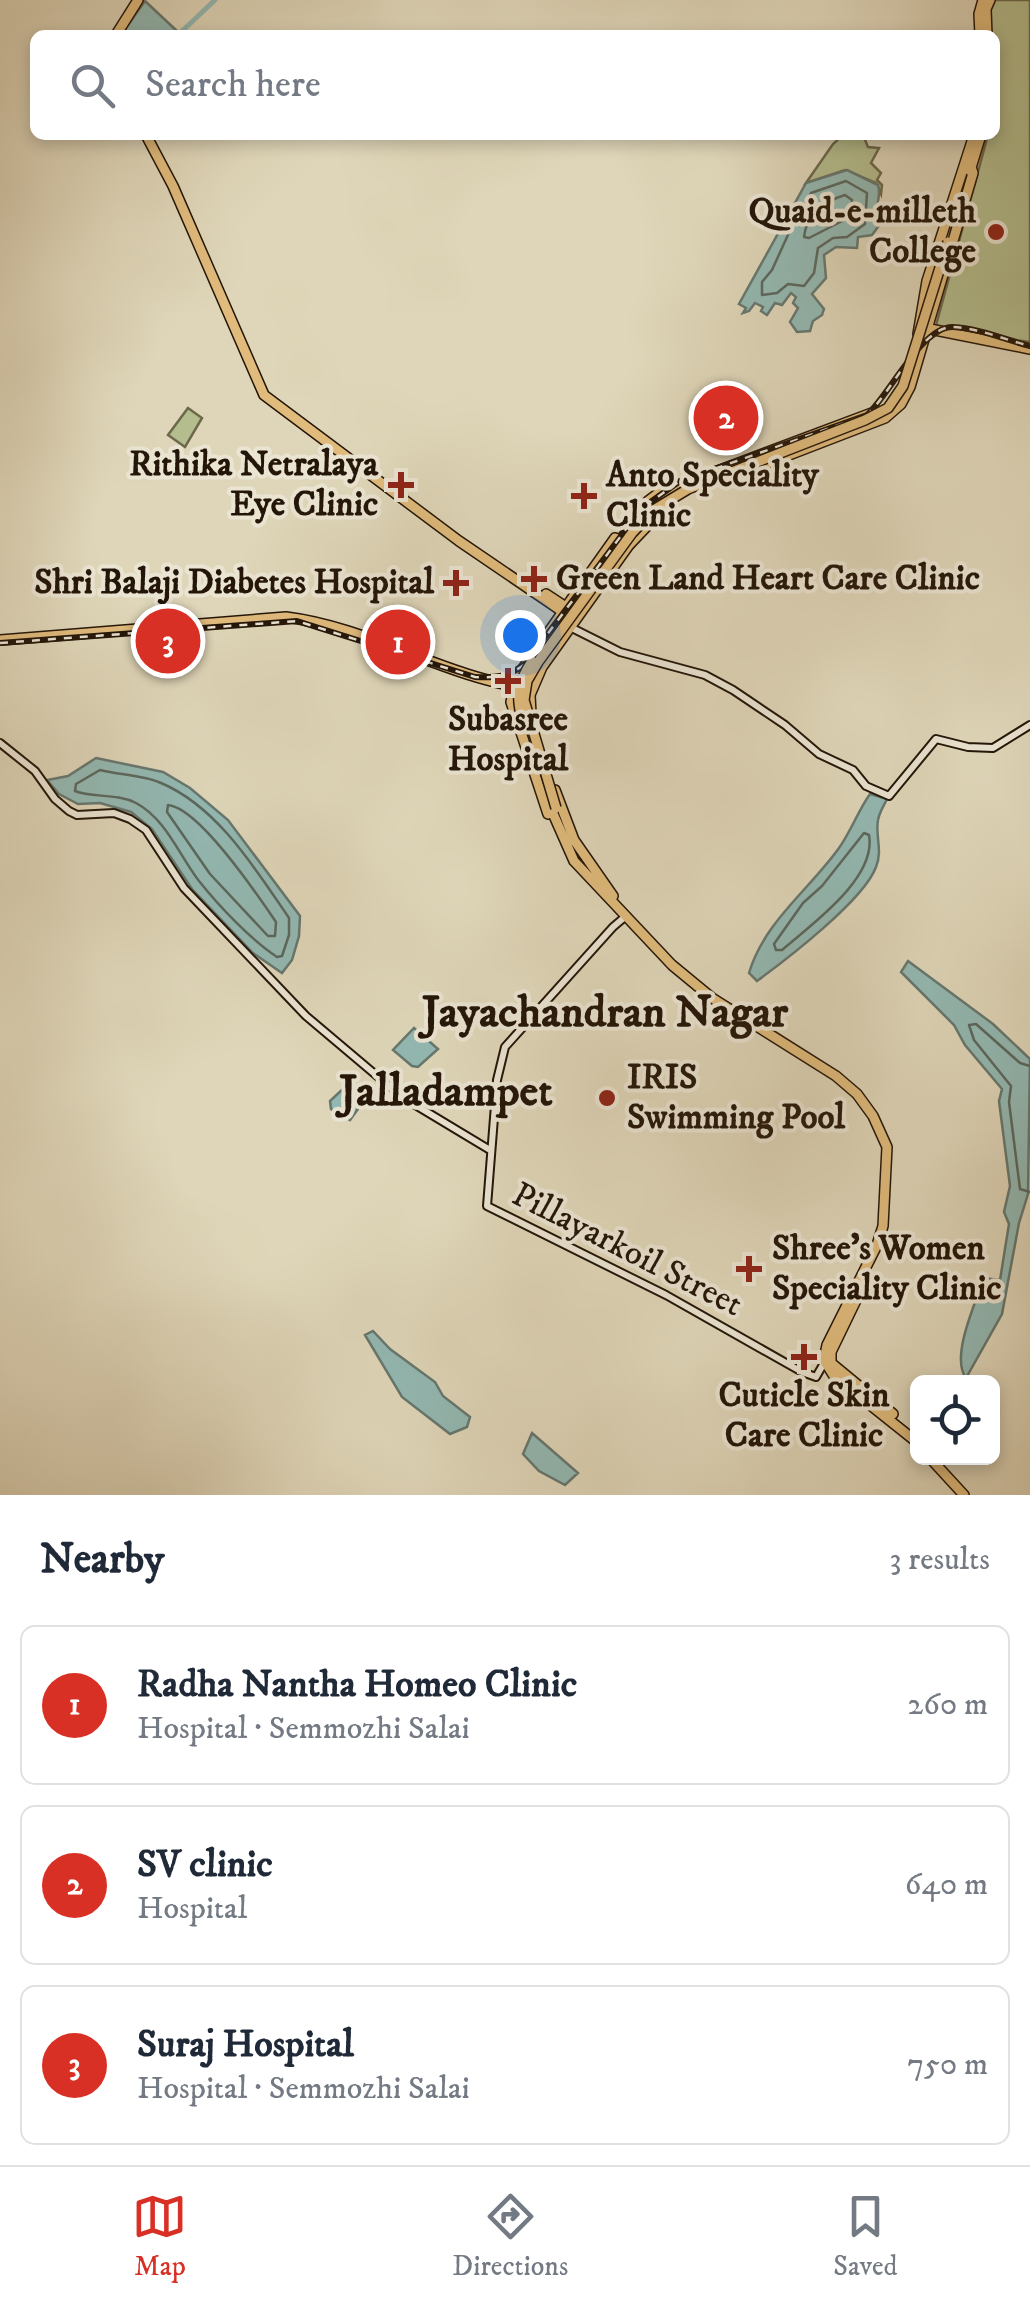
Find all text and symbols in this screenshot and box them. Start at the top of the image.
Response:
search box [30,30,1000,140]
icon: search [65,58,120,113]
text: Search here [145,61,321,109]
place label: Quaid-e-milleth College [749,190,977,274]
marker: Quaid-e-milleth College [985,221,1007,243]
pin: 2 [694,380,758,456]
place label: Rithika Netralaya Eye Clinic [129,443,379,527]
place label: Anto Speciality Clinic [605,454,820,538]
marker: Rithika Netralaya Eye Clinic [388,472,414,498]
marker: Anto Speciality Clinic [571,483,597,509]
place label: Green Land Heart Care Clinic [556,557,980,601]
place label: Shri Balaji Diabetes Hospital [34,561,434,605]
marker: Green Land Heart Care Clinic [521,566,547,592]
marker: Shri Balaji Diabetes Hospital [443,570,469,596]
pin: 3 [136,604,200,678]
pin: 1 [366,604,430,680]
your location [495,610,546,661]
marker: Subasree Hospital [495,668,521,694]
place label: Subasree Hospital [448,698,569,782]
district label: Jayachandran Nagar [417,985,789,1041]
place label: IRIS Swimming Pool [627,1056,845,1140]
district label: Jalladampet [334,1064,553,1120]
marker: IRIS Swimming Pool [596,1087,618,1109]
street label: Pillayarkoil Street [504,1173,750,1327]
place label: Shree's Women Speciality Clinic [772,1227,1001,1311]
marker: Shree's Women Speciality Clinic [736,1256,762,1282]
marker: Cuticle Skin Care Clinic [791,1344,817,1370]
place label: Cuticle Skin Care Clinic [719,1374,890,1458]
map controls [910,1375,1000,1465]
button: locate [910,1375,1000,1465]
text: Nearby [40,1534,164,1586]
text: 3 results [889,1540,990,1580]
text: Radha Nantha Homeo Clinic [137,1661,577,1709]
text: 1 [69,1685,80,1725]
text: 260 m [908,1685,988,1725]
text: Hospital · Semmozhi Salai [137,1709,470,1749]
text: SV clinic [137,1841,273,1889]
text: 2 [67,1865,82,1905]
text: 640 m [905,1865,988,1905]
text: Hospital [137,1889,247,1929]
text: Suraj Hospital [137,2021,354,2069]
text: 3 [69,2045,80,2085]
text: 750 m [907,2045,988,2085]
text: Hospital · Semmozhi Salai [137,2069,470,2109]
tab: Map [132,2189,187,2284]
tab: Directions [452,2189,568,2284]
tab: Saved [833,2189,898,2284]

